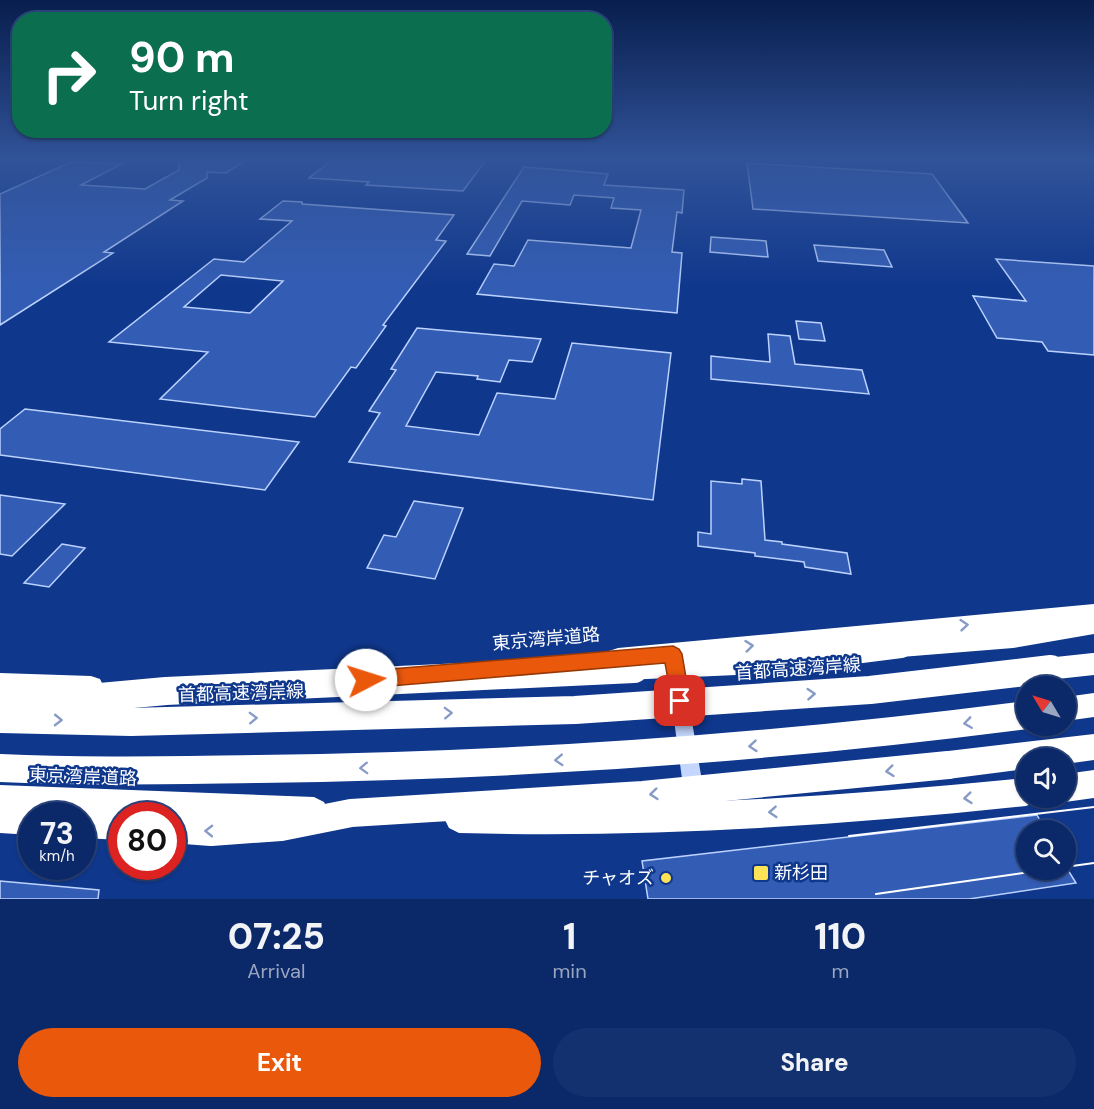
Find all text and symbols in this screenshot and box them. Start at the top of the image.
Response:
text: 90 m [129,30,235,85]
icon: right [30,36,108,114]
text: Turn right [129,83,249,118]
one-way arrow [960,619,969,632]
street label: 東京湾岸道路 [491,622,601,656]
one-way arrow [745,640,754,653]
position arrow [334,648,398,712]
street label: 首都高速湾岸線 [734,653,862,685]
pin [654,675,705,726]
north arrow [1016,676,1076,736]
map controls [1016,676,1076,880]
street label: 首都高速湾岸線 [178,679,304,707]
icon: arrive [663,684,696,717]
one-way arrow [806,687,815,700]
one-way arrow [444,707,453,719]
one-way arrow [249,712,258,725]
one-way arrow [54,714,63,726]
one-way arrow [963,716,973,728]
one-way arrow [749,739,758,752]
button: sound [1016,748,1076,808]
one-way arrow [554,753,563,766]
one-way arrow [360,762,369,775]
street label: 東京湾岸道路 [29,763,137,791]
one-way arrow [885,764,894,777]
one-way arrow [649,787,658,800]
one-way arrow [963,791,972,804]
speed limit sign: 80 [108,802,186,880]
one-way arrow [769,805,778,818]
text: 73 [40,814,74,853]
button: search [1016,820,1076,880]
one-way arrow [204,825,213,837]
text: km/h [39,846,75,866]
place label: 新杉田 [774,861,828,885]
marker: 新杉田 [752,864,770,882]
place label: チャオズ [582,866,654,890]
marker: チャオズ [659,871,673,885]
text: 07:25 [228,913,325,960]
text: 1 [563,913,576,960]
text: 110 [814,913,866,960]
text: Arrival [247,958,305,984]
text: min [553,958,587,984]
text: m [831,958,849,984]
button: Exit [18,1028,541,1097]
button: Share [553,1028,1076,1097]

